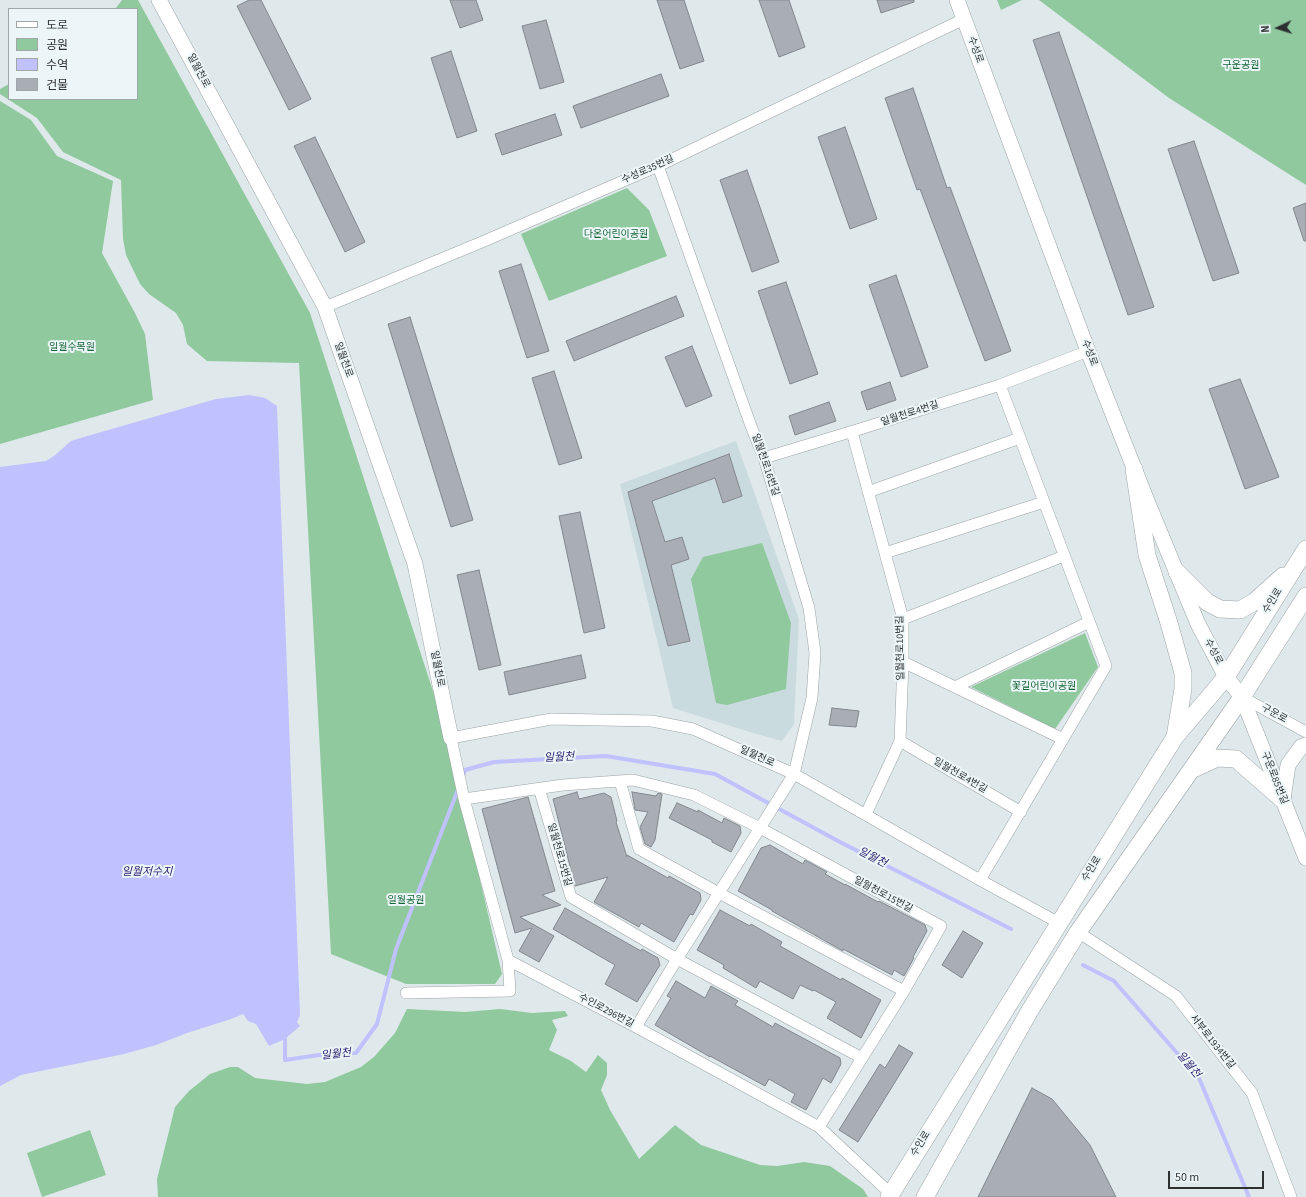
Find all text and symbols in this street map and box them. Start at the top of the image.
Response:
legend [8,8,138,100]
north arrow [1258,8,1298,48]
text: 도로 [46,17,68,34]
text: N [1258,25,1273,33]
street label: 수성로 [965,35,985,65]
text: 공원 [46,37,68,54]
street label: 일월천로 [184,52,212,90]
text: 수역 [46,57,68,74]
park label: 구운공원 [1223,60,1259,72]
text: 건물 [46,77,68,94]
street label: 수성로35번길 [620,153,676,187]
park label: 다온어린이공원 [584,229,648,241]
street label: 수성로 [1078,338,1100,368]
street label: 일월천로 [331,341,355,379]
park label: 일월수목원 [49,342,95,354]
street label: 일월천로4번길 [880,399,940,429]
street label: 일월천로16번길 [749,432,781,498]
street label: 수인로 [1261,586,1285,616]
street label: 일월천로10번길 [894,615,908,681]
street label: 수성로 [1201,637,1225,667]
street label: 일월천로 [428,650,446,688]
park label: 꽃길어린이공원 [1012,681,1076,693]
street label: 구운로 [1259,702,1289,726]
street label: 일월천로 [738,744,776,770]
street label: 구운로85번길 [1258,750,1290,806]
water label: 일월천 [543,751,575,765]
street label: 일월천로4번길 [931,756,989,796]
street label: 일월천로15번길 [544,822,574,888]
water label: 일월천 [855,845,889,871]
street label: 수인로 [1080,854,1104,884]
water label: 일월저수지 [122,866,172,880]
street label: 일월천로15번길 [851,874,915,916]
park label: 일월공원 [388,895,424,907]
street label: 수인로296번길 [576,991,636,1031]
street label: 서부로1934번길 [1187,1012,1237,1072]
water label: 일월천 [320,1047,352,1063]
water label: 일월천 [1173,1049,1203,1081]
street label: 수인로 [909,1129,933,1159]
scale bar [1170,1163,1266,1189]
text: 50 m [1175,1169,1199,1186]

